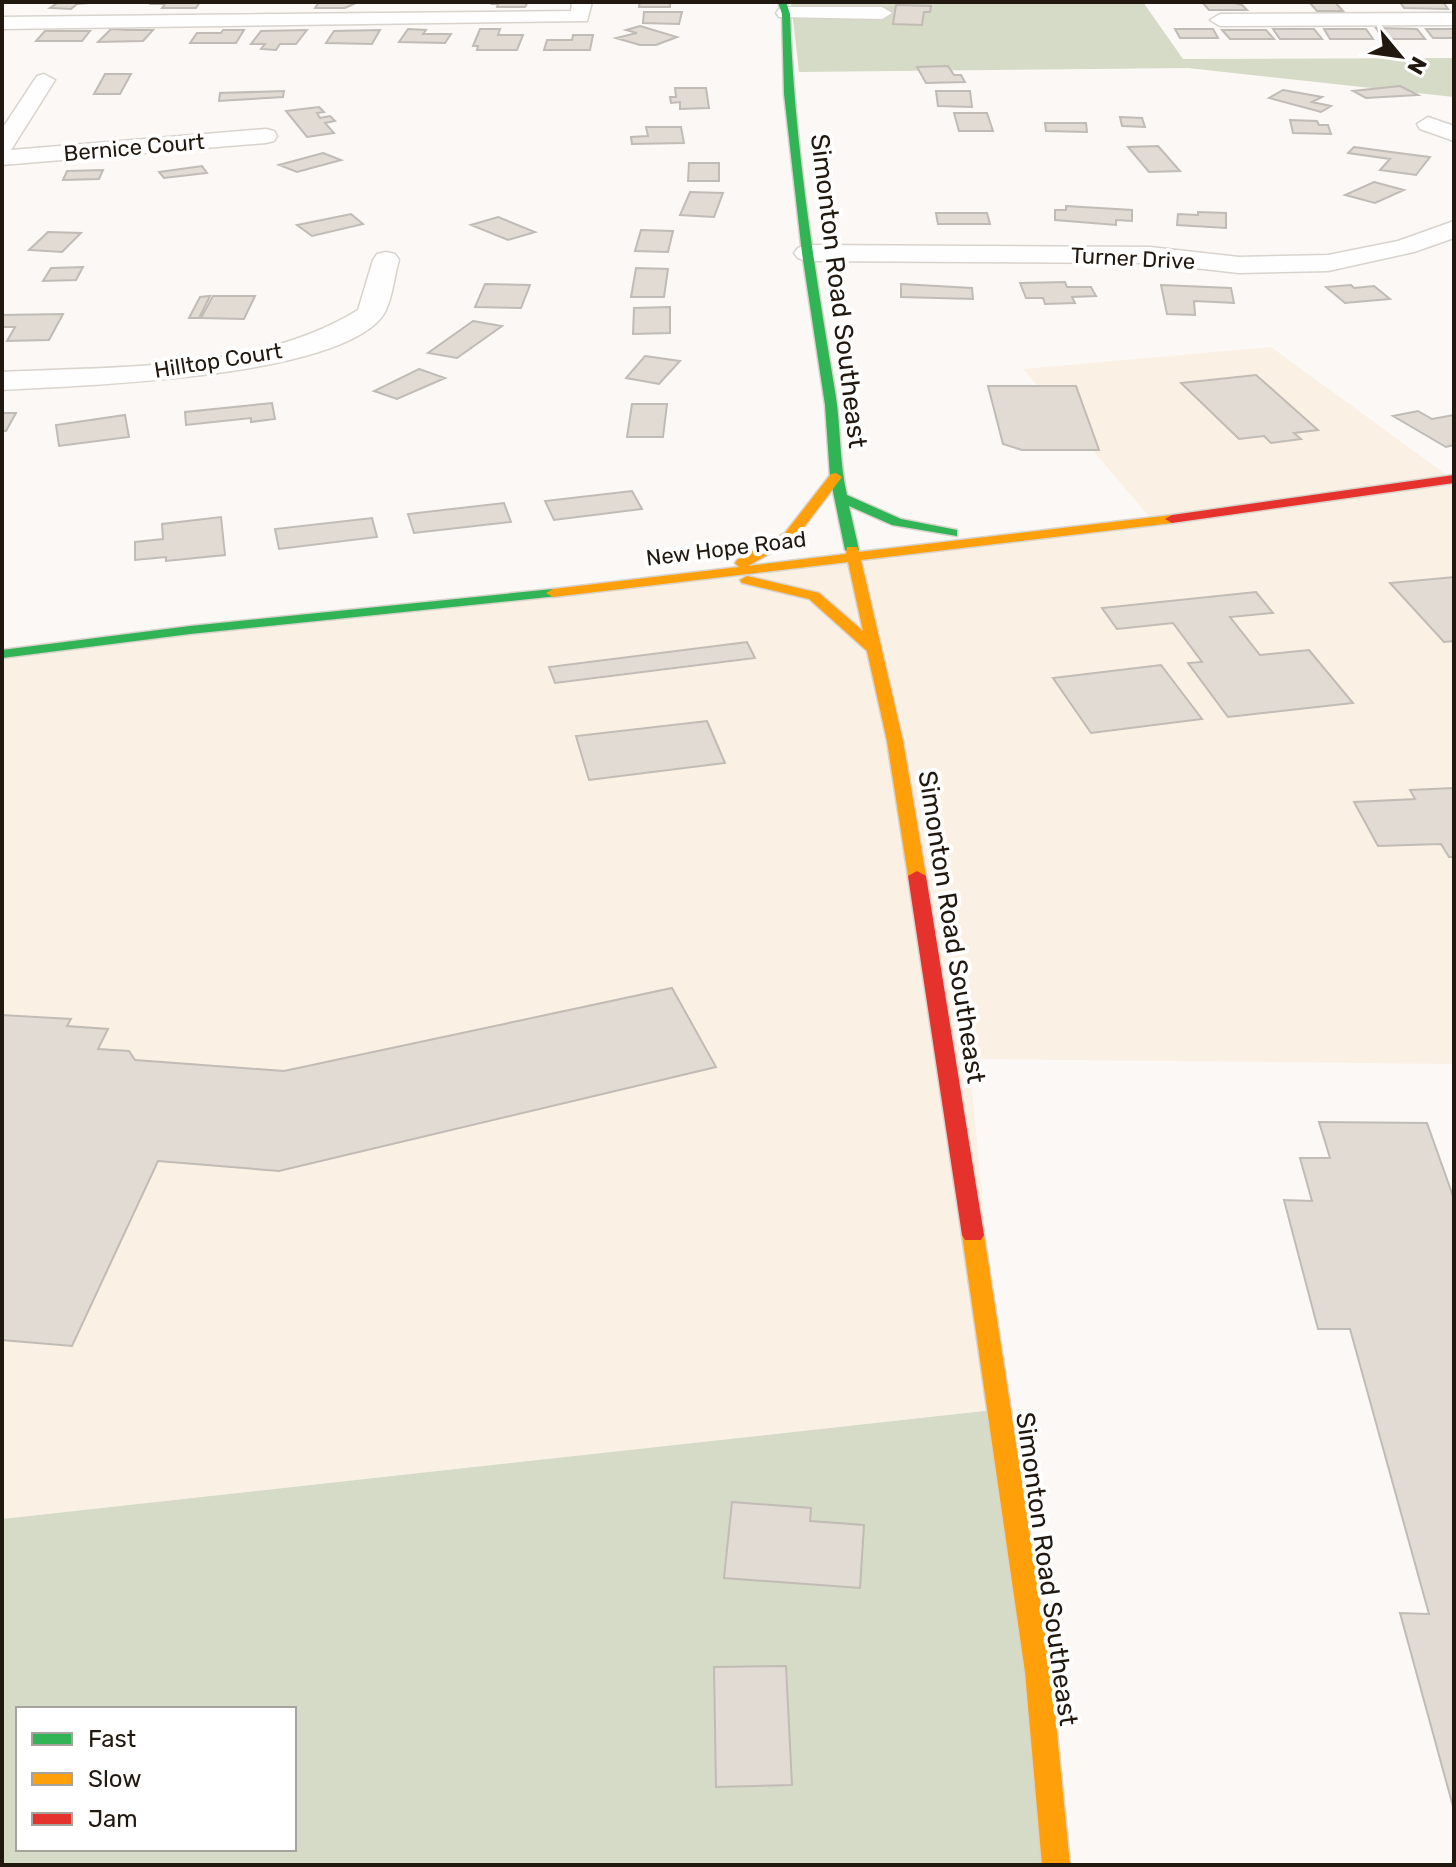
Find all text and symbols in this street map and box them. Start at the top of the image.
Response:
north arrow [1360,16,1440,96]
text: N [1401,52,1433,79]
street label: Bernice Court [62,128,206,167]
street label: Simonton Road Southeast [804,132,873,450]
street label: Turner Drive [1070,242,1196,275]
street label: Hilltop Court [152,337,284,384]
street label: New Hope Road [644,525,808,572]
street label: Simonton Road Southeast [911,768,992,1086]
street label: Simonton Road Southeast [1009,1410,1084,1728]
legend [16,1707,296,1851]
text: Fast [88,1725,136,1753]
text: Slow [88,1765,141,1793]
text: Jam [88,1805,138,1833]

